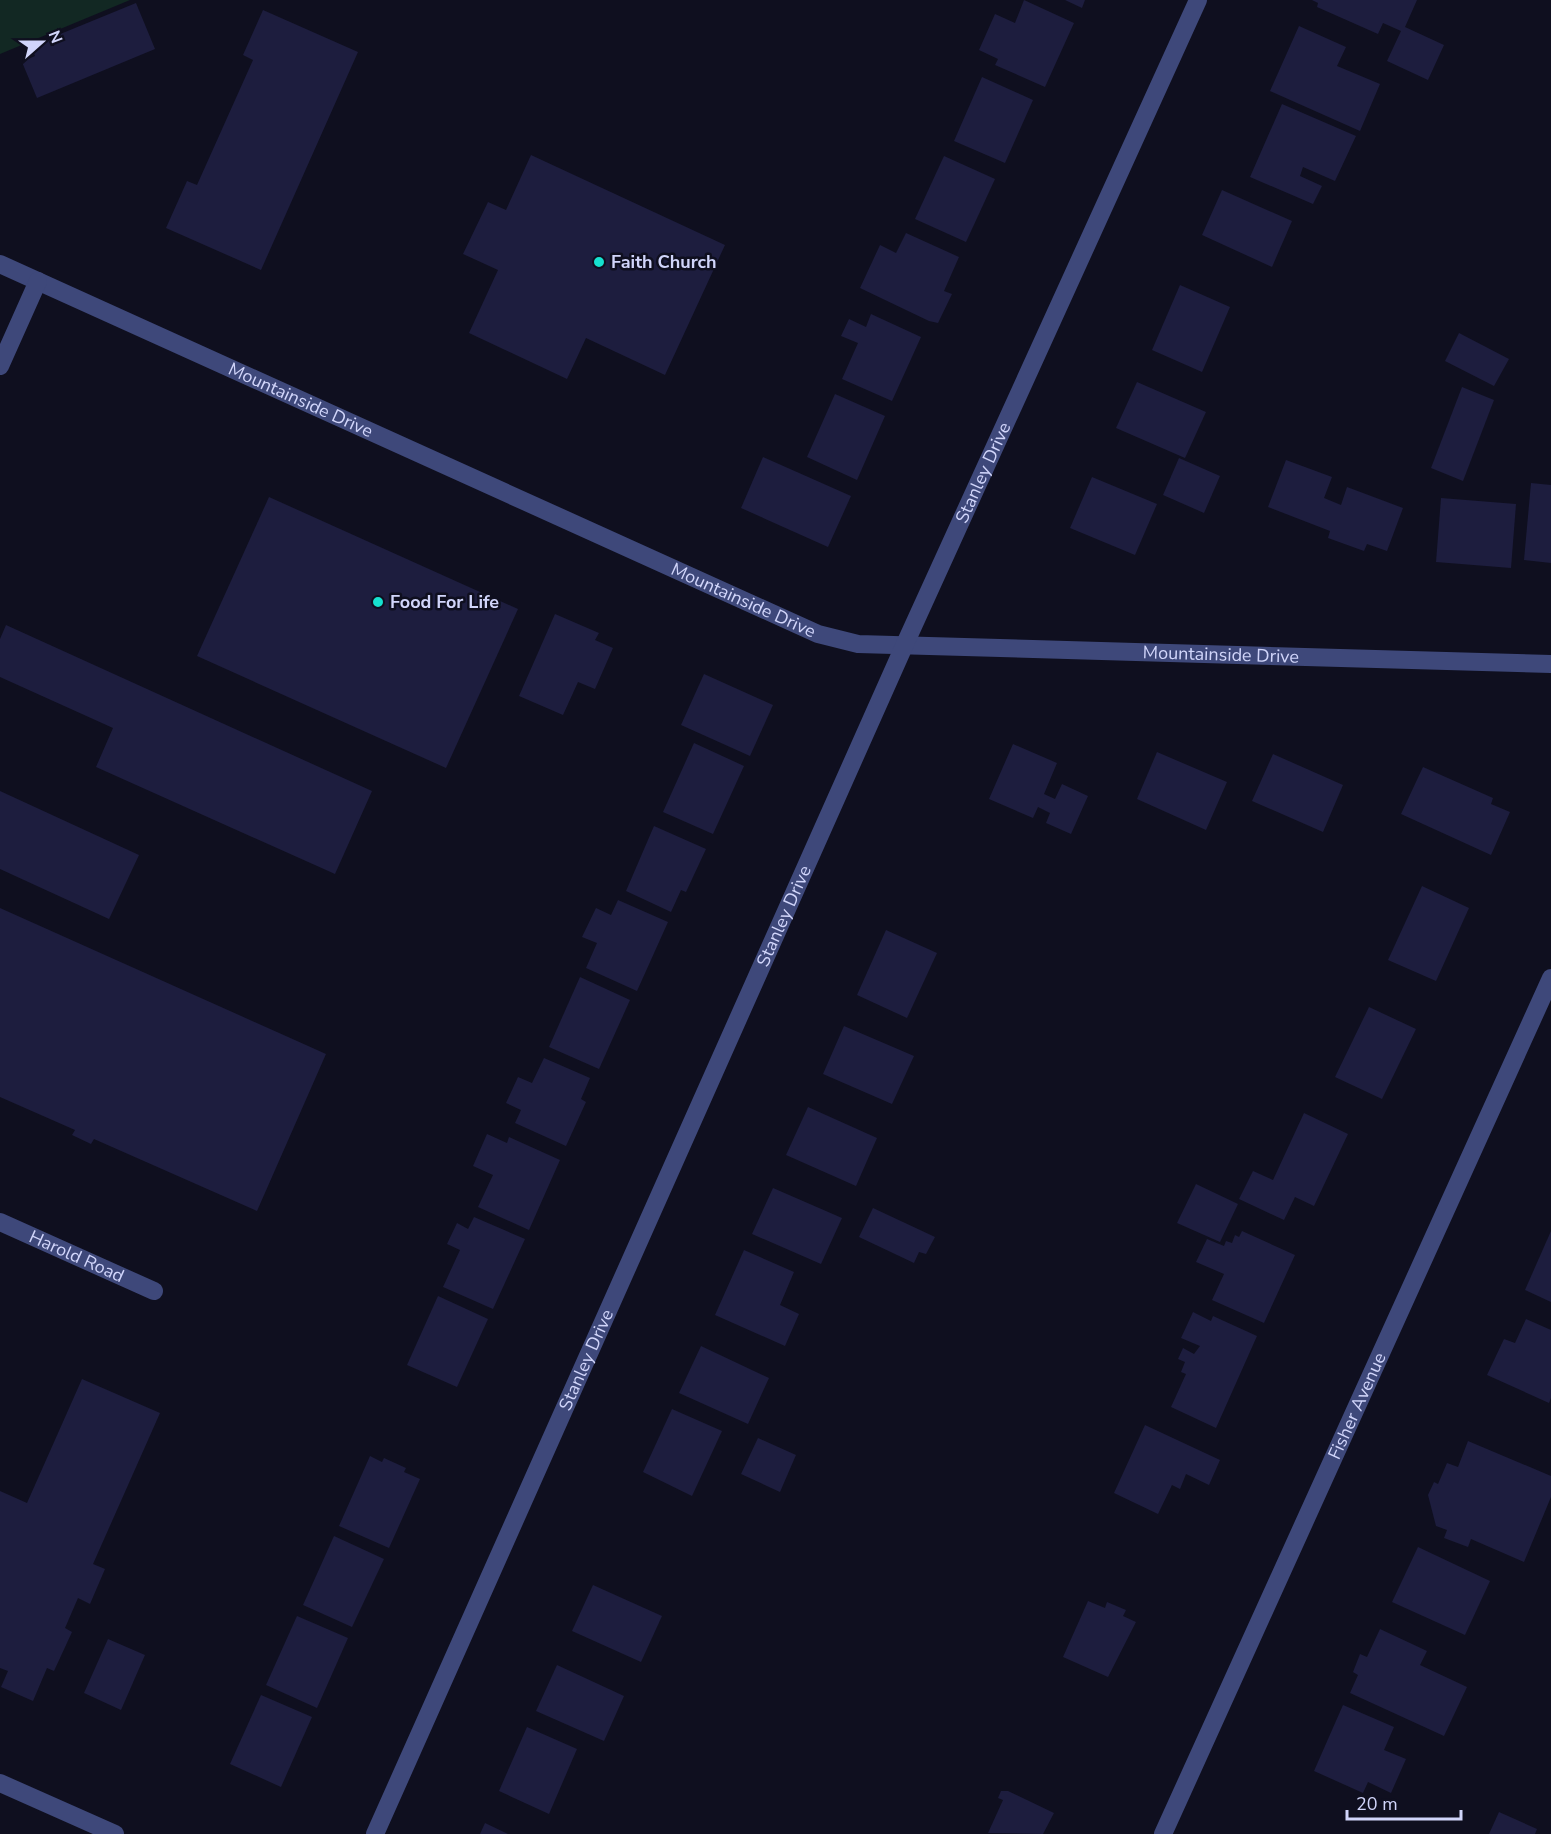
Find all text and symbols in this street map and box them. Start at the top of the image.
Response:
north arrow [12,12,72,72]
text: N [43,27,67,47]
place label: Faith Church [611,250,717,274]
marker: Faith Church [592,255,606,269]
street label: Mountainside Drive [225,357,377,443]
street label: Stanley Drive [950,418,1016,527]
street label: Mountainside Drive [667,557,820,643]
place label: Food For Life [390,590,499,614]
marker: Food For Life [371,595,385,609]
street label: Mountainside Drive [1142,640,1299,669]
street label: Stanley Drive [751,862,817,970]
street label: Harold Road [25,1225,128,1288]
street label: Stanley Drive [553,1305,619,1414]
street label: Fisher Avenue [1322,1349,1392,1463]
scale bar [1347,1783,1461,1821]
text: 20 m [1356,1792,1398,1816]

